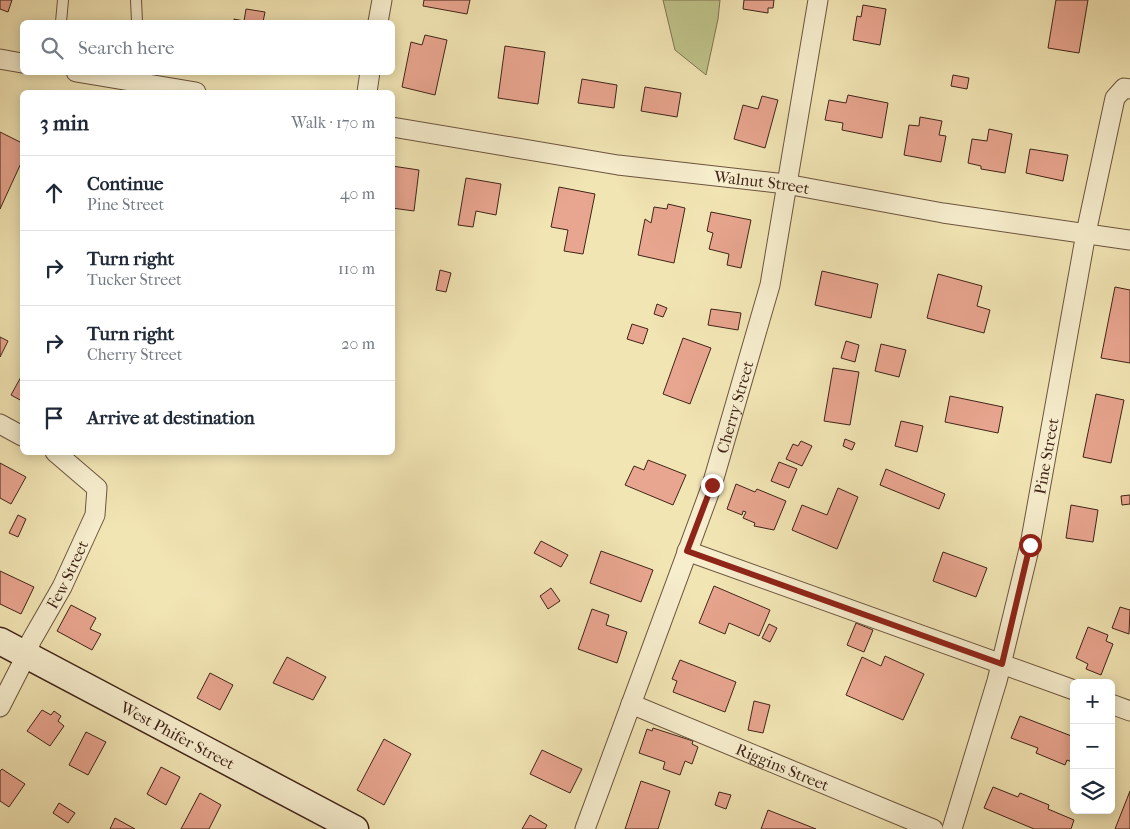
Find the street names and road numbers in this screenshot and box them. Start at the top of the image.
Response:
street label: Walnut Street [712,166,811,198]
street label: Cherry Street [712,358,757,455]
street label: Pine Street [1030,416,1062,496]
street label: Few Street [42,537,92,612]
street label: West Phifer Street [116,697,238,773]
street label: Riggins Street [733,739,832,795]

